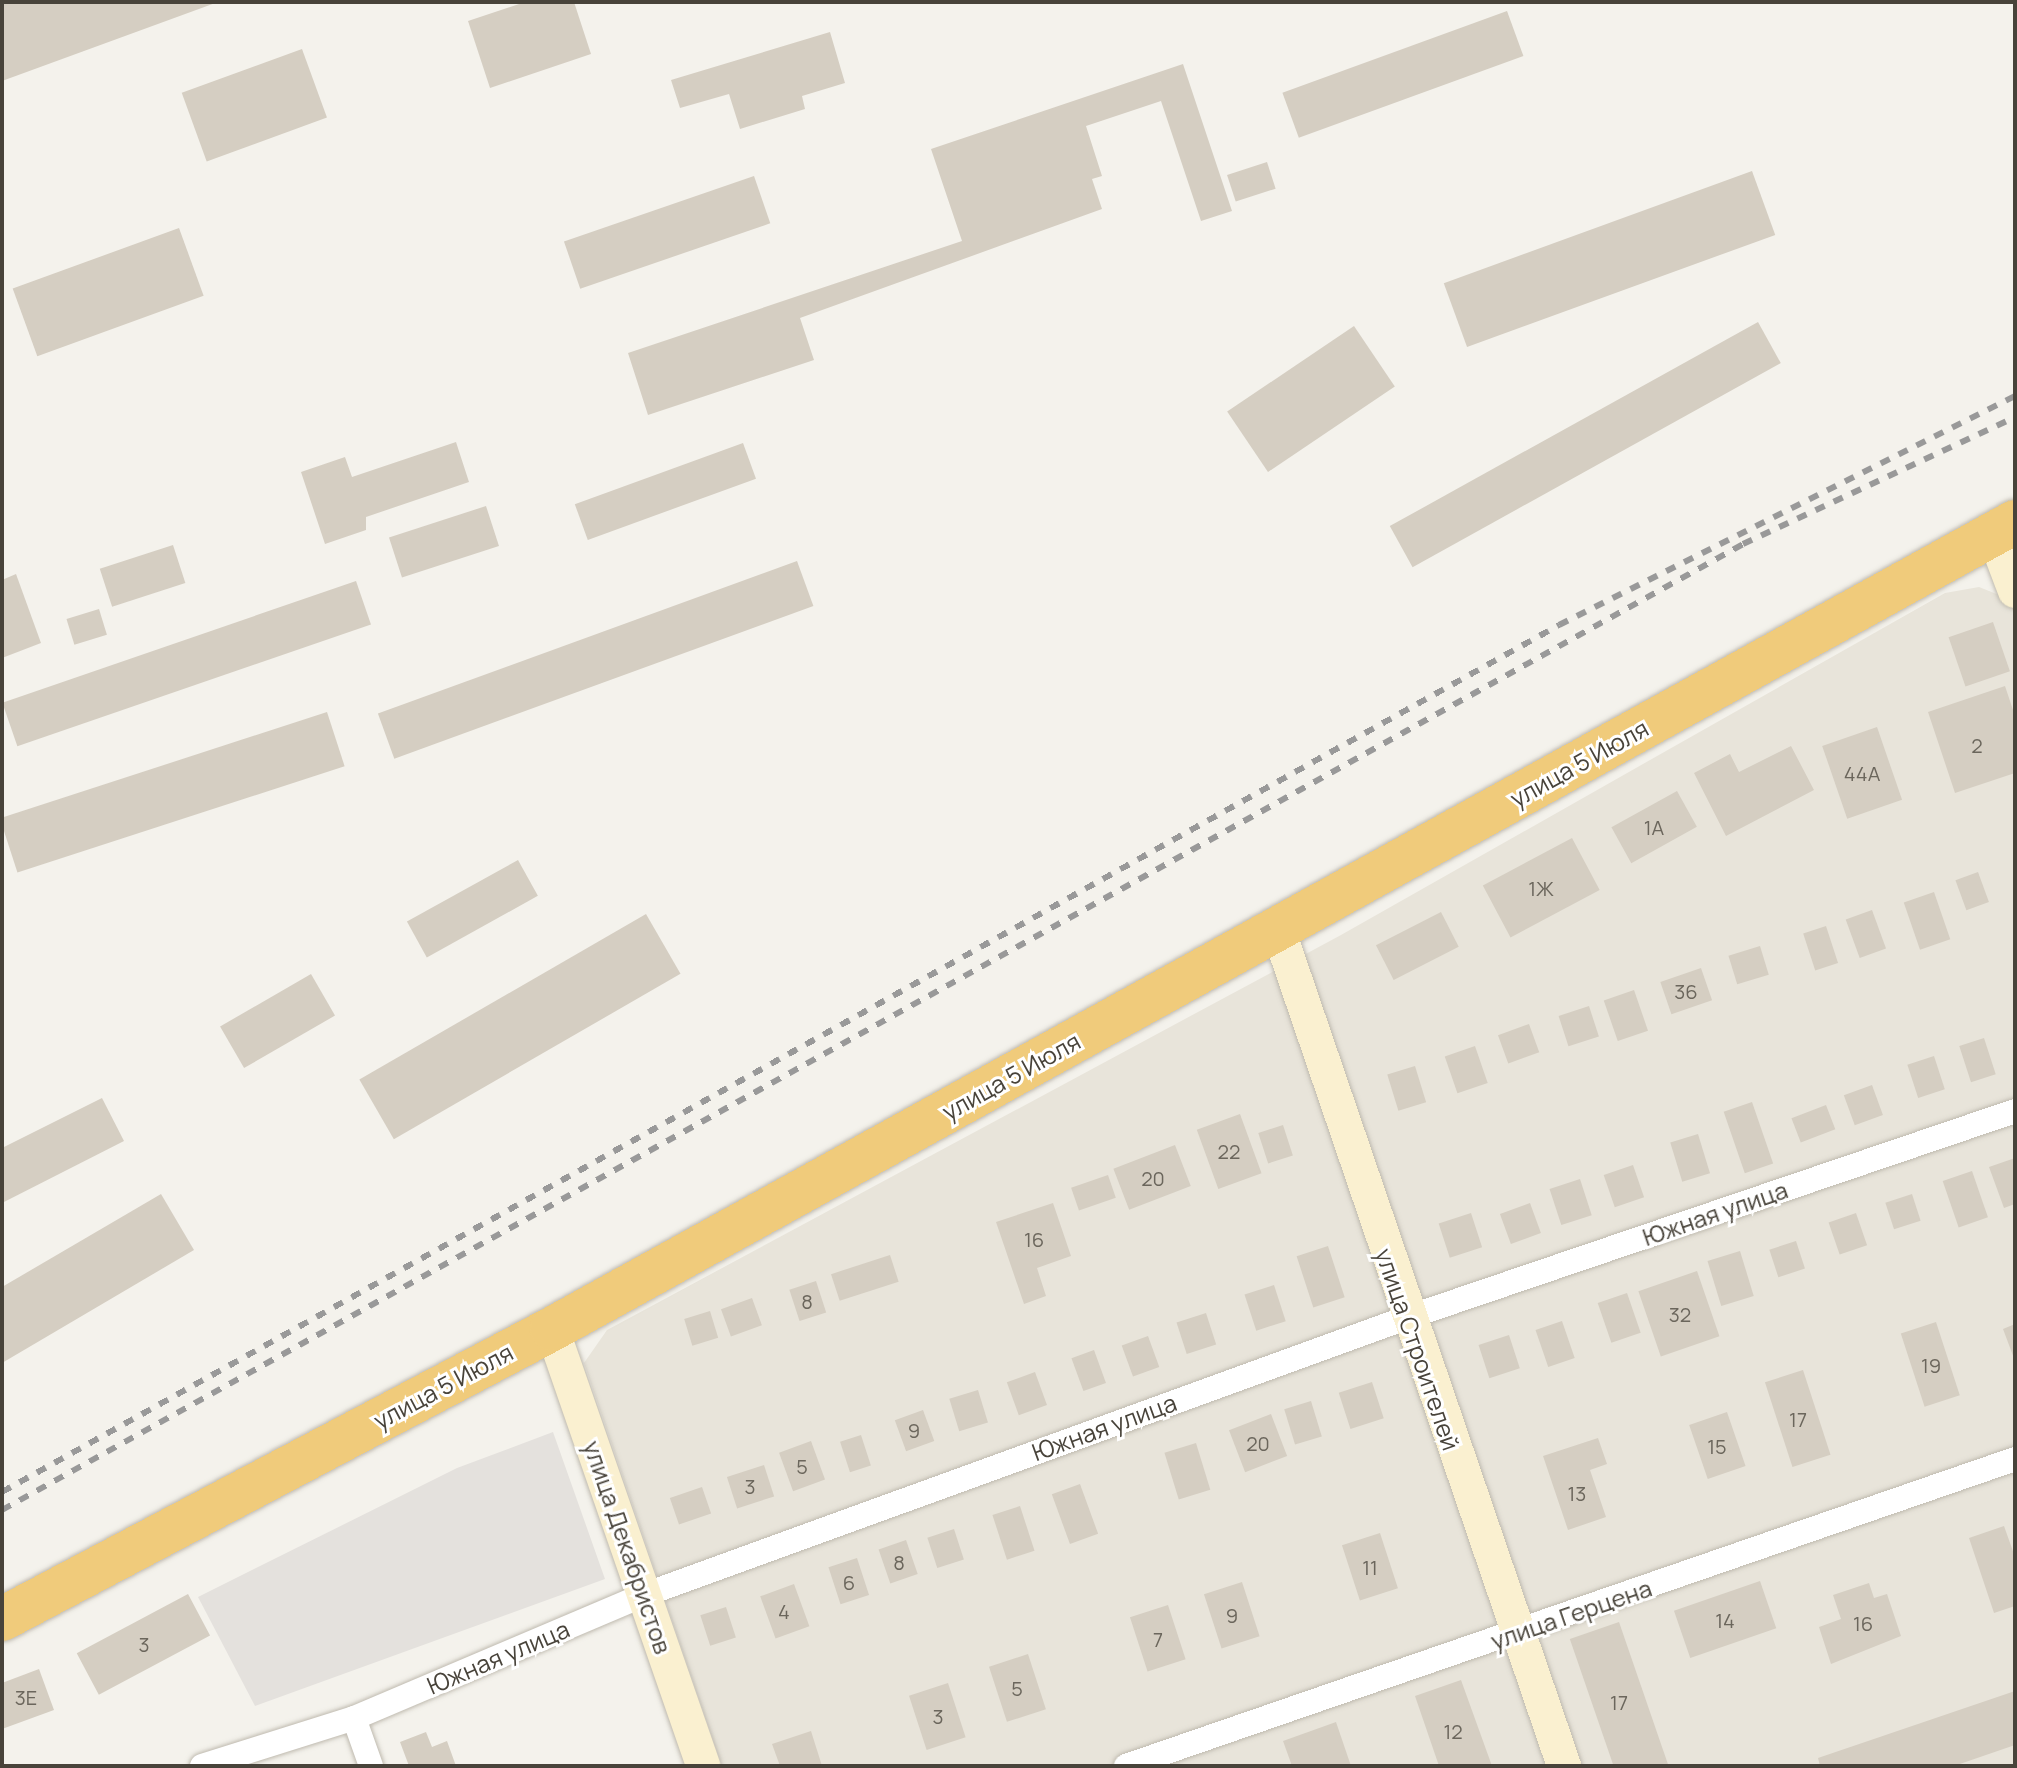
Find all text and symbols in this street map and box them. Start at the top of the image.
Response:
street label: улица 5 Июля [1505,713,1653,813]
house number: 2 [1971,733,1983,757]
house number: 44А [1844,761,1880,785]
house number: 1А [1644,815,1664,839]
house number: 1Ж [1528,876,1554,900]
house number: 36 [1674,979,1698,1003]
street label: улица 5 Июля [937,1026,1085,1126]
house number: 22 [1218,1139,1240,1163]
house number: 20 [1141,1166,1165,1190]
street label: Южная улица [1639,1175,1791,1251]
house number: 16 [1024,1227,1044,1251]
street label: улица Строителей [1370,1244,1466,1454]
house number: 8 [801,1289,813,1313]
house number: 32 [1669,1302,1691,1326]
street label: улица 5 Июля [368,1337,518,1435]
house number: 19 [1921,1353,1941,1377]
street label: Южная улица [1028,1388,1180,1466]
house number: 17 [1789,1407,1807,1431]
house number: 9 [908,1418,920,1442]
house number: 20 [1246,1431,1270,1455]
house number: 15 [1707,1434,1727,1458]
street label: улица Декабристов [578,1437,678,1657]
house number: 5 [796,1454,808,1478]
house number: 3 [744,1474,756,1498]
house number: 13 [1568,1481,1586,1505]
house number: 8 [893,1550,905,1574]
house number: 11 [1362,1555,1378,1579]
house number: 6 [843,1570,855,1594]
street label: улица Герцена [1487,1573,1655,1655]
house number: 4 [778,1599,790,1623]
house number: 9 [1226,1603,1238,1627]
house number: 14 [1715,1608,1735,1632]
house number: 16 [1853,1611,1873,1635]
street label: Южная улица [423,1614,573,1700]
house number: 7 [1153,1627,1163,1651]
house number: 3 [138,1632,150,1656]
house number: 5 [1011,1676,1023,1700]
house number: 3Е [15,1685,37,1709]
house number: 17 [1610,1690,1628,1714]
house number: 3 [932,1704,944,1728]
house number: 12 [1443,1719,1463,1743]

